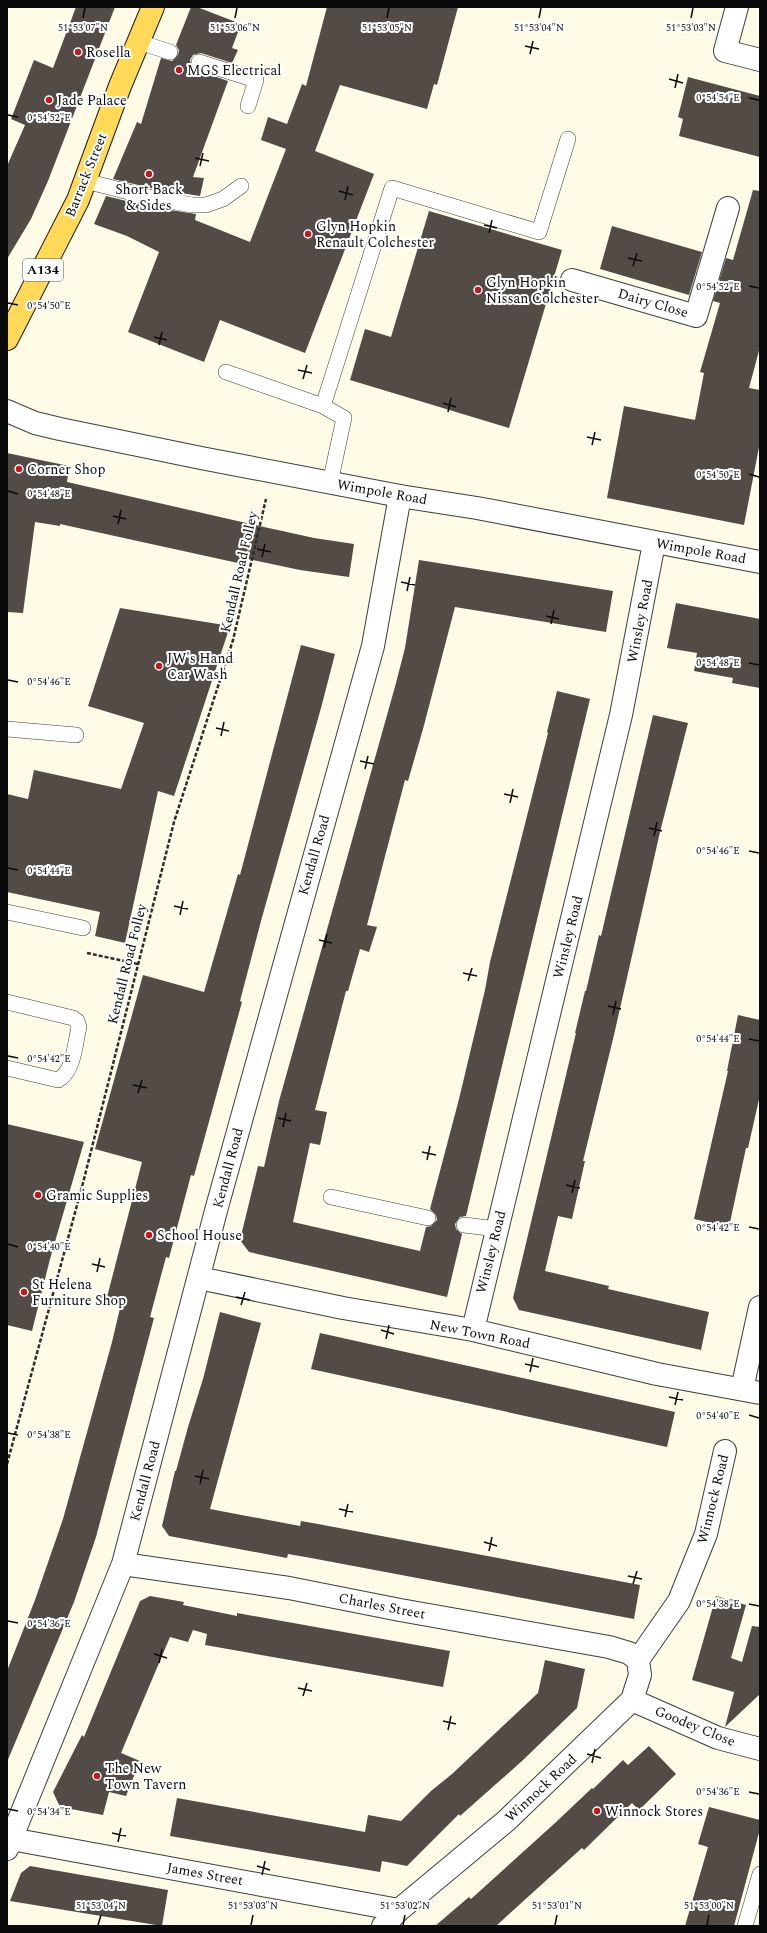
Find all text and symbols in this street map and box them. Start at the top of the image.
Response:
text: 51°53'07"N [58,20,108,36]
text: 51°53'06"N [210,20,260,36]
text: 51°53'05"N [362,20,412,36]
text: 51°53'04"N [514,20,564,36]
text: 51°53'03"N [666,20,716,36]
place label: Rosella [86,42,131,63]
marker: Rosella [73,47,83,57]
place label: MGS Electrical [187,60,281,81]
marker: MGS Electrical [174,65,184,75]
place label: Jade Palace [57,90,127,111]
text: 0°54'54"E [696,90,740,106]
marker: Jade Palace [44,95,54,105]
text: 0°54'52"E [27,110,71,126]
street label: Barrack Street [60,130,112,220]
marker: Short Back & Sides [144,169,154,179]
place label: Short Back & Sides [115,179,183,216]
place label: Glyn Hopkin Renault Colchester [316,216,434,253]
marker: Glyn Hopkin Renault Colchester [303,229,313,239]
road number: A134 [23,259,63,281]
place label: Glyn Hopkin Nissan Colchester [486,272,599,309]
text: 0°54'52"E [696,279,740,295]
street label: Dairy Close [615,283,691,323]
marker: Glyn Hopkin Nissan Colchester [473,285,483,295]
text: 0°54'50"E [27,298,71,314]
place label: Corner Shop [27,459,105,480]
marker: Corner Shop [14,464,24,474]
text: 0°54'50"E [696,467,740,483]
street label: Wimpole Road [335,474,429,510]
text: 0°54'48"E [27,486,71,502]
street label: Kendall Road Folley [215,508,263,635]
street label: Wimpole Road [654,533,748,569]
street label: Winsley Road [622,577,658,665]
place label: JW's Hand Car Wash [167,648,234,685]
text: 0°54'48"E [696,655,740,671]
marker: JW's Hand Car Wash [154,661,164,671]
text: 0°54'46"E [27,674,71,690]
street label: Kendall Road [293,812,336,898]
text: 0°54'46"E [696,843,740,859]
text: 0°54'44"E [27,863,71,879]
street label: Winsley Road [548,893,588,981]
street label: Kendall Road Folley [102,900,152,1026]
text: 0°54'44"E [696,1031,740,1047]
text: 0°54'42"E [27,1051,71,1067]
street label: Kendall Road [207,1125,249,1211]
place label: Gramic Supplies [46,1185,148,1206]
marker: Gramic Supplies [33,1190,43,1200]
street label: Winsley Road [471,1208,511,1296]
text: 0°54'42"E [696,1220,740,1236]
place label: School House [157,1225,242,1246]
marker: School House [144,1230,154,1240]
text: 0°54'40"E [27,1239,71,1255]
place label: St Helena Furniture Shop [32,1274,126,1311]
marker: St Helena Furniture Shop [19,1287,29,1297]
street label: New Town Road [428,1314,532,1354]
text: 0°54'40"E [696,1408,740,1424]
text: 0°54'38"E [27,1427,71,1443]
street label: Kendall Road [124,1438,166,1524]
street label: Winnock Road [692,1452,734,1546]
street label: Charles Street [337,1587,427,1625]
text: 0°54'38"E [696,1596,740,1612]
text: 0°54'36"E [27,1616,71,1632]
street label: Goodey Close [651,1700,739,1752]
street label: Winnock Road [500,1749,582,1827]
place label: The New Town Tavern [105,1758,186,1795]
marker: The New Town Tavern [92,1771,102,1781]
text: 0°54'36"E [696,1784,740,1800]
place label: Winnock Stores [605,1801,703,1822]
text: 0°54'34"E [27,1804,71,1820]
marker: Winnock Stores [592,1806,602,1816]
street label: James Street [165,1857,245,1891]
text: 51°53'04"N [76,1898,126,1914]
text: 51°53'03"N [228,1898,278,1914]
text: 51°53'02"N [380,1898,430,1914]
text: 51°53'01"N [532,1898,582,1914]
text: 51°53'00"N [684,1898,734,1914]

